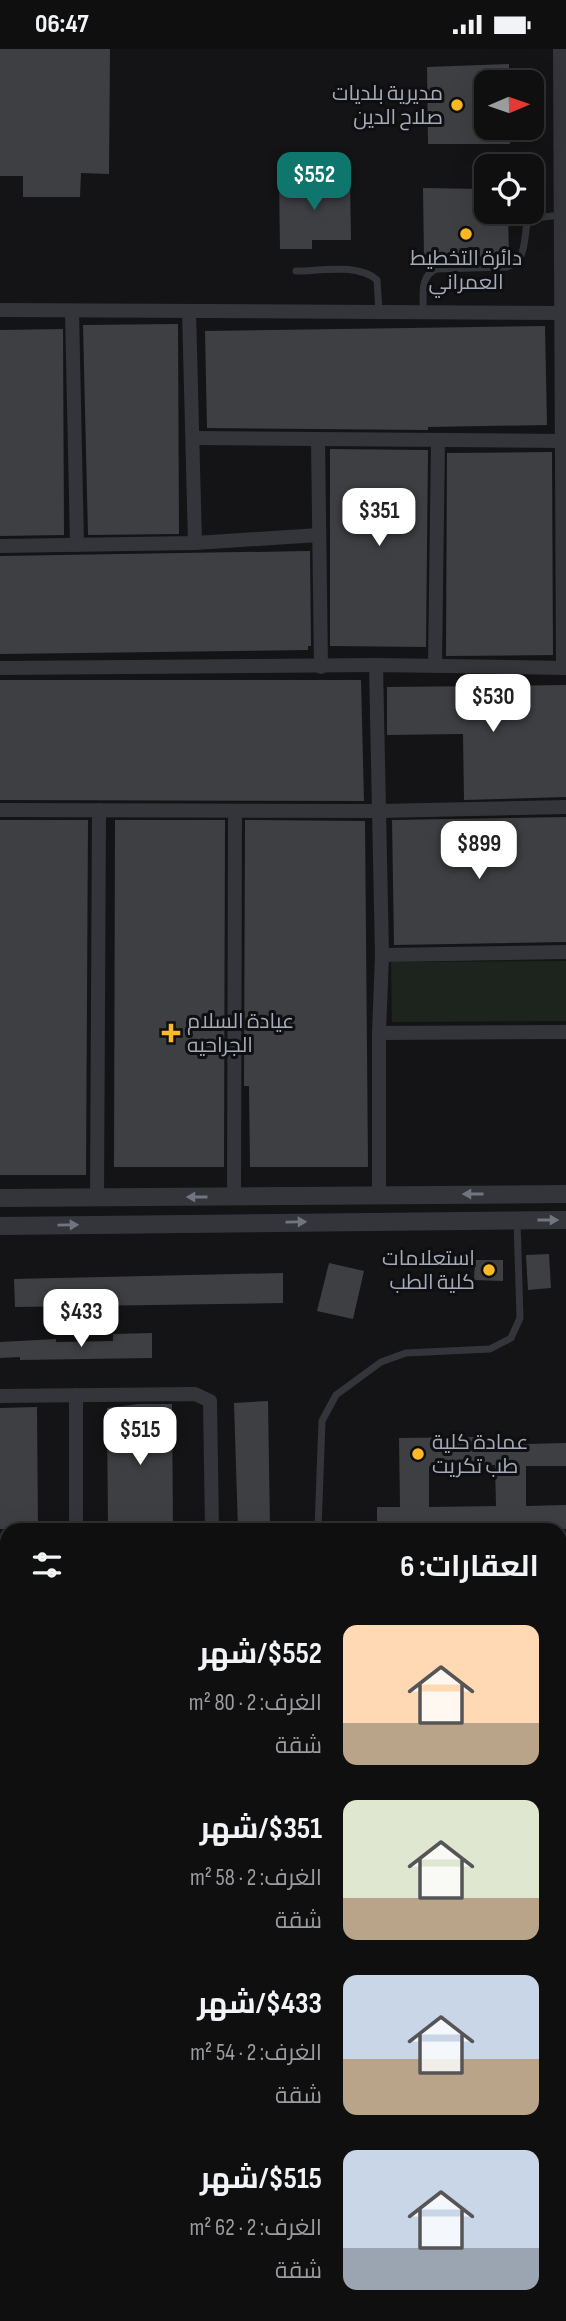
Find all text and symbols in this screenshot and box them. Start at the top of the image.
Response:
text: 06:47 [35,9,89,40]
north arrow [474,70,544,140]
map controls [474,70,544,224]
place label: مديرية بلديات صلاح الدين [332,81,443,131]
marker: مديرية بلديات صلاح الدين [449,97,465,113]
pin: $552 [273,153,355,212]
button: locate [474,154,544,224]
text: $552 [293,161,335,189]
marker: دائرة التخطيط العمراني [458,226,474,242]
place label: دائرة التخطيط العمراني [410,246,522,298]
pin: $351 [338,489,420,548]
text: $351 [358,497,400,525]
pin: $530 [452,675,534,734]
text: $530 [471,683,515,711]
pin: $899 [438,821,520,881]
text: $899 [457,830,501,858]
place label: عيادة السلام الجراحيه [187,1009,294,1058]
marker: عيادة السلام الجراحيه [161,1023,181,1043]
one-way arrow [462,1188,484,1200]
one-way arrow [186,1191,208,1203]
one-way arrow [537,1214,559,1226]
one-way arrow [285,1216,307,1228]
one-way arrow [57,1219,79,1231]
place label: استعلامات كلية الطب [382,1246,475,1295]
marker: استعلامات كلية الطب [481,1262,497,1278]
pin: $433 [40,1289,122,1349]
text: $433 [59,1298,103,1326]
pin: $515 [99,1407,181,1467]
text: $515 [119,1416,161,1444]
place label: عمادة كلية طب تكريت [432,1430,528,1479]
marker: عمادة كلية طب تكريت [410,1446,426,1462]
icon: filters [28,1546,66,1584]
text: العقارات: 6 [400,1549,539,1585]
text: $552/شهر [199,1636,322,1672]
icon: home [399,1653,483,1737]
text: الغرف: 2 · 80 m² [189,1689,322,1717]
text: شقة [275,1732,322,1760]
text: $351/شهر [200,1811,322,1847]
icon: home [399,1828,483,1912]
text: الغرف: 2 · 58 m² [190,1864,322,1892]
text: شقة [275,1907,322,1935]
text: $433/شهر [197,1986,322,2022]
icon: home [399,2003,483,2087]
text: الغرف: 2 · 54 m² [190,2039,322,2067]
text: شقة [275,2082,322,2110]
text: $515/شهر [200,2161,322,2197]
icon: home [399,2178,483,2262]
text: الغرف: 2 · 62 m² [189,2214,322,2242]
text: شقة [275,2257,322,2285]

